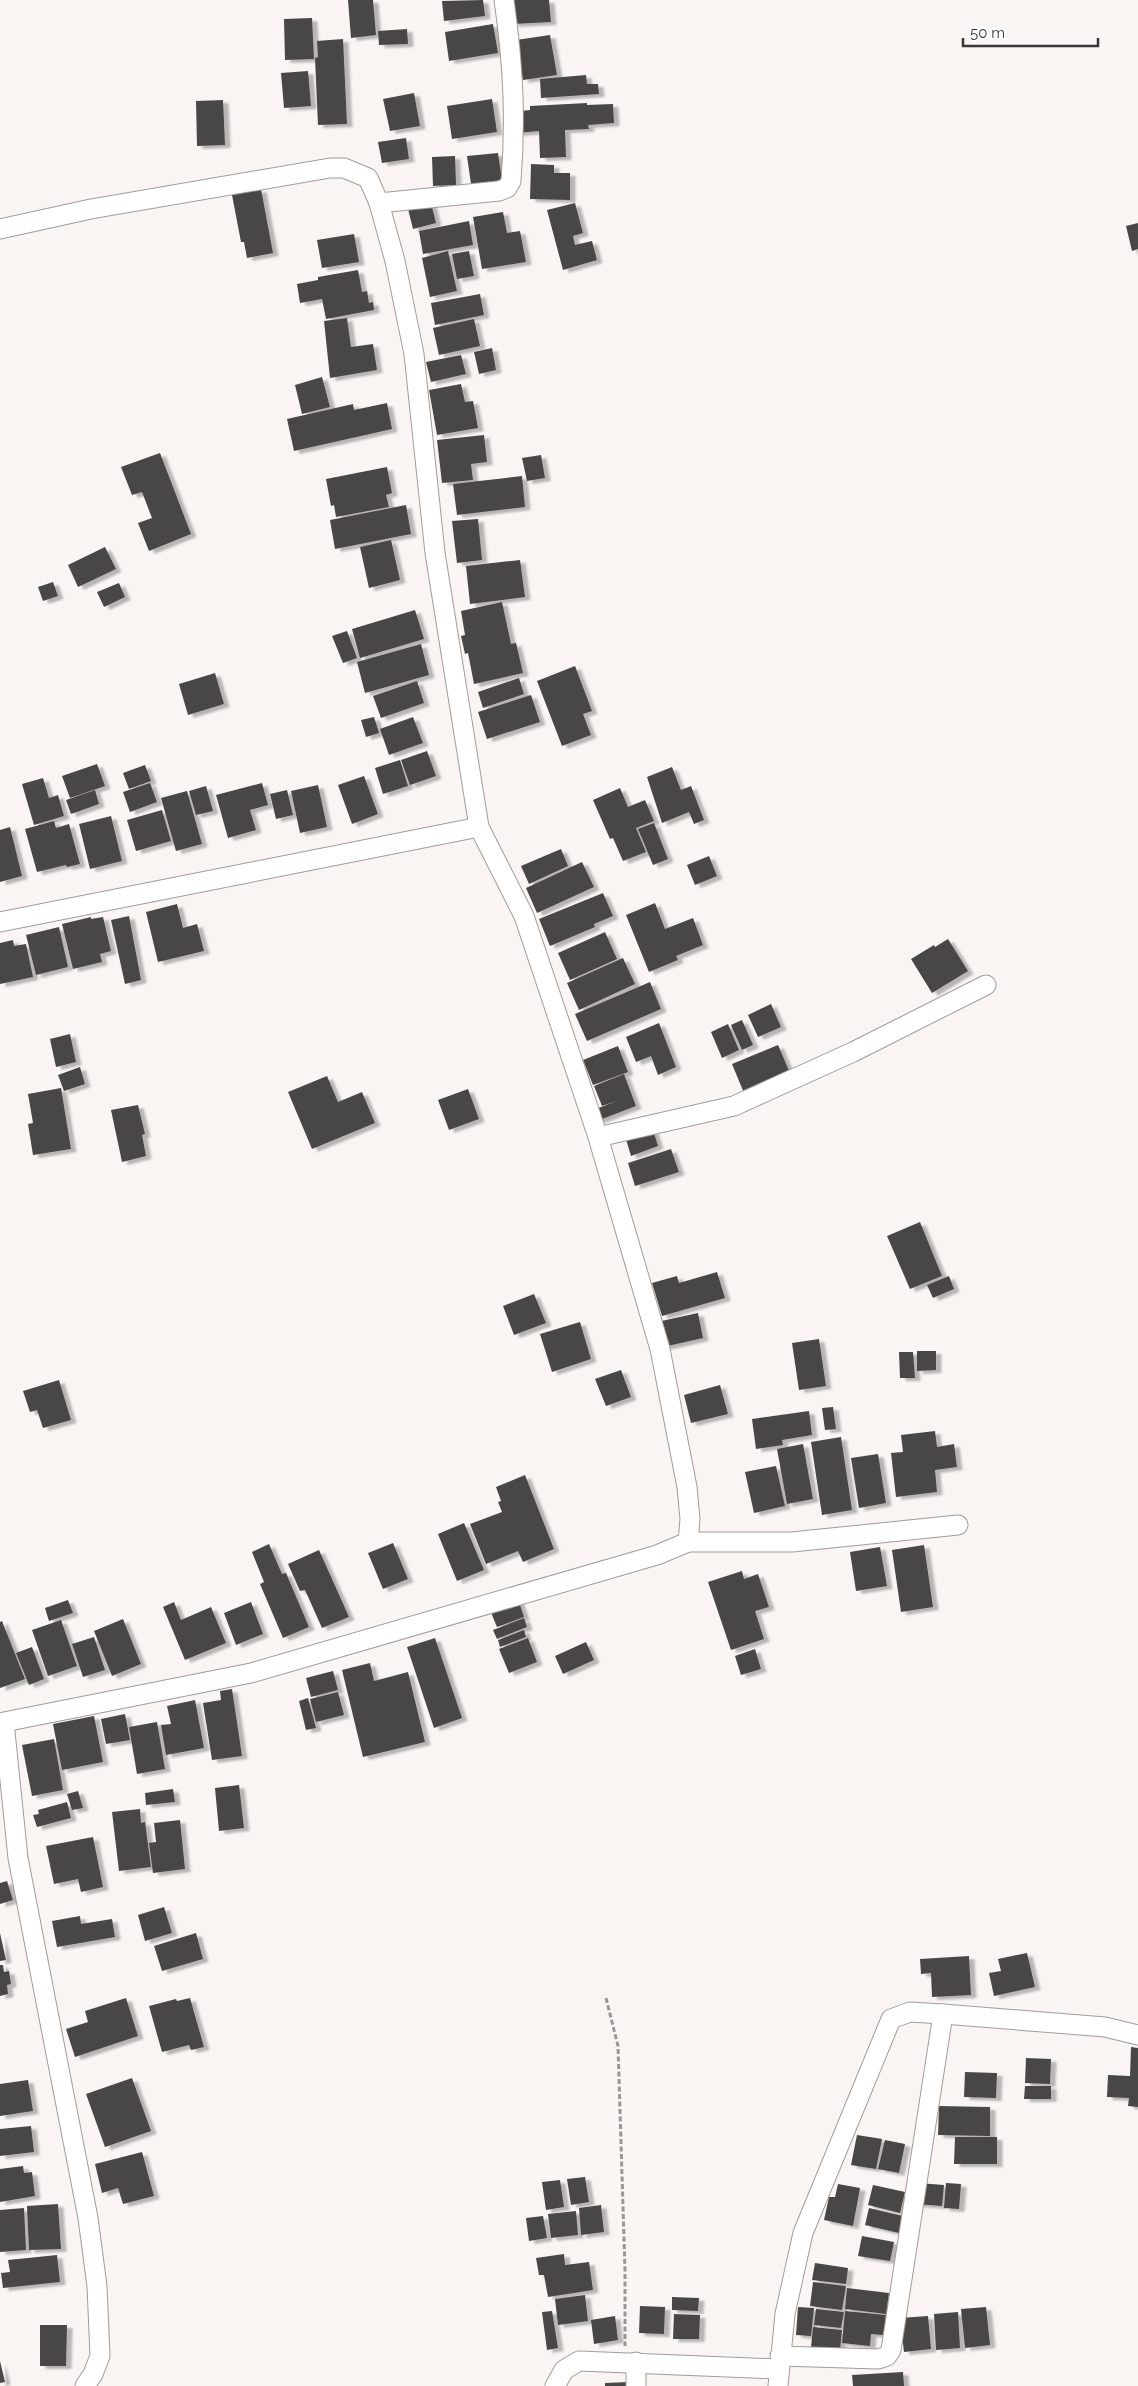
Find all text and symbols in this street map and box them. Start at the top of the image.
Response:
scale bar [963,15,1098,47]
text: 50 m [970,24,1005,42]

